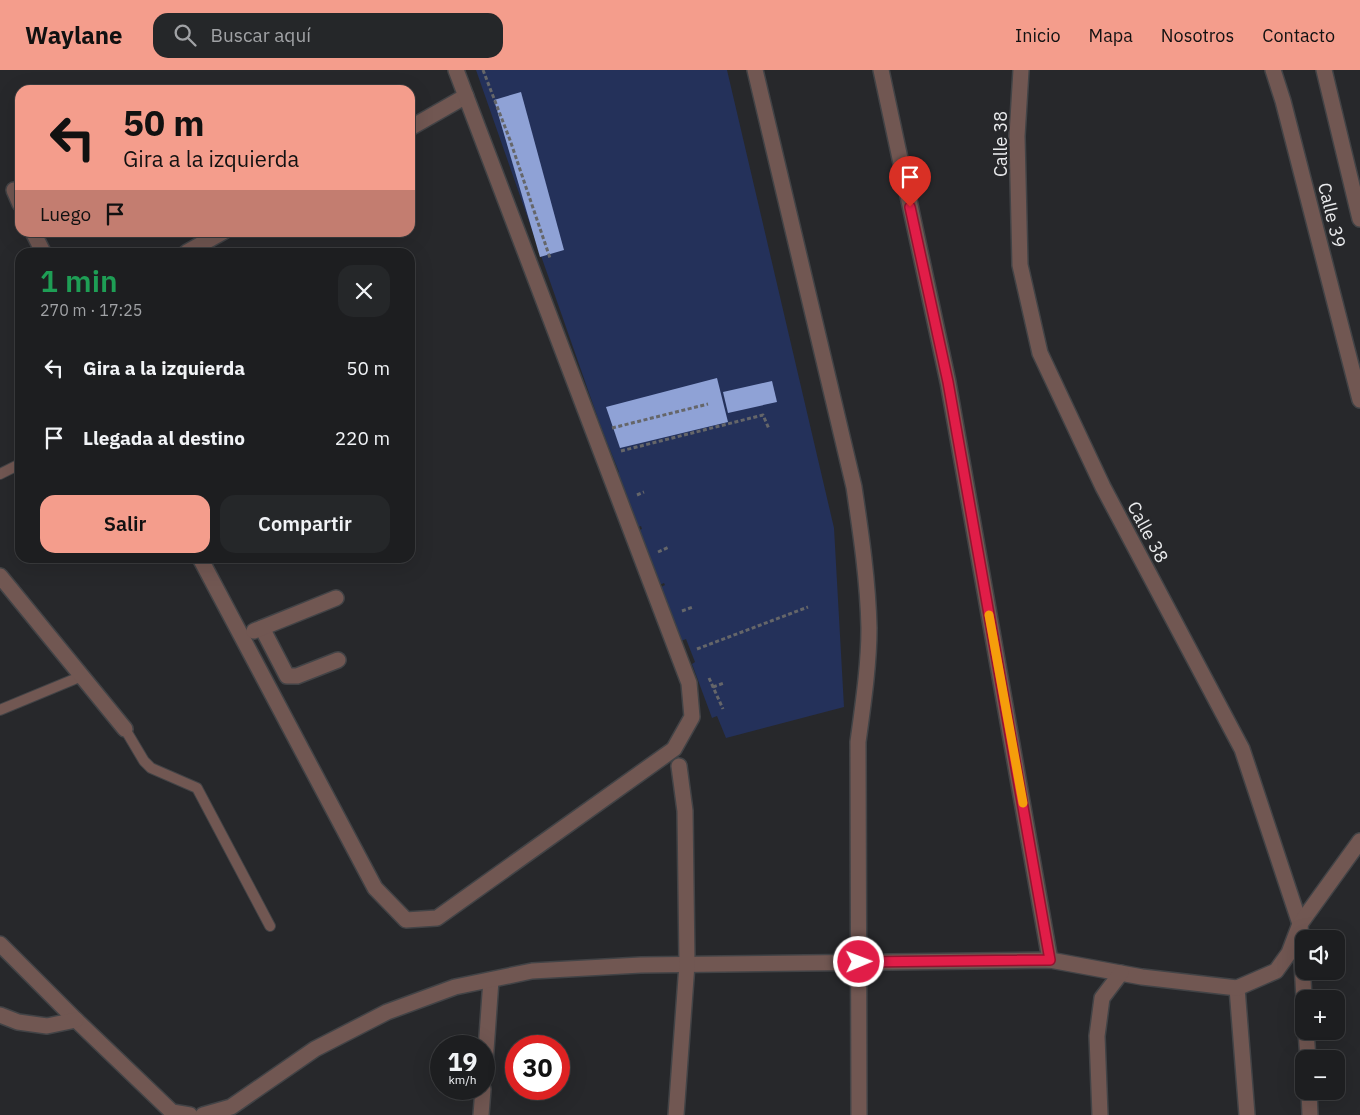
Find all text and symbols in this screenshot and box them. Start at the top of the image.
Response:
search box [153,13,503,58]
text: Waylane [25,19,123,51]
icon: search [171,21,199,49]
text: Buscar aquí [211,23,311,47]
text: Inicio [1015,24,1061,47]
text: Mapa [1089,24,1133,47]
text: Nosotros [1161,24,1234,47]
text: Contacto [1262,24,1335,47]
text: 50 m [123,100,205,146]
icon: left [40,105,105,170]
street label: Calle 38 [989,111,1012,177]
text: Gira a la izquierda [123,144,299,173]
pin [889,156,931,207]
icon: arrive [896,163,924,191]
street label: Calle 39 [1313,180,1351,250]
icon: arrive [101,200,129,228]
text: Luego [40,202,91,226]
text: 1 min [40,261,118,300]
button: close [338,265,390,317]
text: 270 m · 17:25 [40,300,142,320]
icon: left [40,354,68,382]
text: Gira a la izquierda [83,356,245,380]
text: 50 m [346,356,390,380]
icon: arrive [40,424,68,452]
text: Llegada al destino [83,426,245,450]
text: 220 m [335,426,390,450]
button: Salir [40,495,210,553]
button: Compartir [220,495,390,553]
street label: Calle 38 [1122,497,1174,567]
map controls [1295,930,1345,1100]
button: sound [1295,930,1345,980]
position arrow [832,935,884,987]
button: + [1295,990,1345,1040]
speed limit sign: 30 [505,1035,570,1100]
text: 19 [447,1045,478,1078]
button: − [1295,1050,1345,1100]
text: km/h [448,1072,477,1087]

